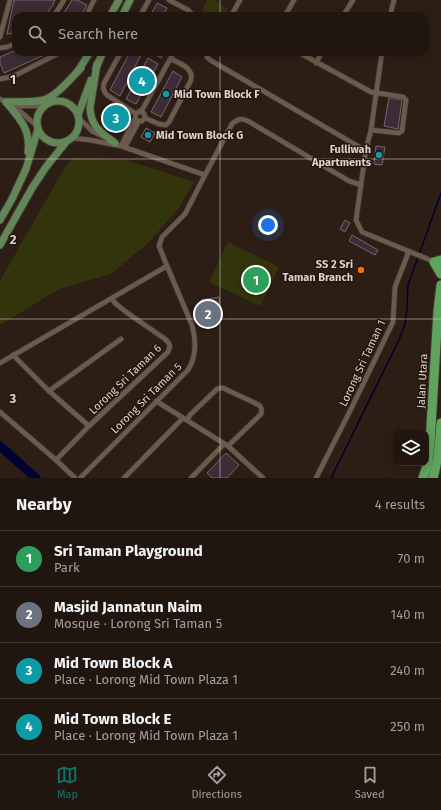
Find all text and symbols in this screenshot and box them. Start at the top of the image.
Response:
search box [12,12,429,56]
icon: search [26,23,48,45]
text: Search here [58,25,138,43]
pin: 4 [129,66,155,96]
text: 1 [10,72,16,87]
place label: Mid Town Block F [174,88,260,101]
marker: Mid Town Block F [161,89,171,99]
pin: 3 [103,103,129,133]
place label: Mid Town Block G [156,129,243,142]
marker: Mid Town Block G [143,130,153,140]
place label: Fulliwah Apartments [311,143,372,169]
marker: Fulliwah Apartments [374,150,384,160]
your location [258,215,278,235]
text: 2 [10,232,17,247]
place label: SS 2 Sri Taman Branch [283,258,353,284]
pin: 1 [243,265,269,295]
marker: SS 2 Sri Taman Branch [356,265,366,275]
pin: 2 [195,299,221,329]
street label: Lorong Sri Taman 1 [337,318,388,409]
street label: Lorong Sri Taman 6 [87,342,164,417]
street label: Jalan Utara [415,353,430,409]
street label: Lorong Sri Taman 5 [108,360,185,436]
text: 3 [9,391,17,406]
map controls [393,430,429,466]
button: layers [393,430,429,466]
text: Nearby [16,494,71,515]
text: 4 results [375,497,425,512]
text: Sri Taman Playground [54,542,203,560]
text: 1 [26,551,32,566]
text: 70 m [398,551,425,566]
text: Park [54,560,80,575]
text: Masjid Jannatun Naim [54,598,202,616]
text: 2 [26,607,32,622]
text: 140 m [391,607,425,622]
text: Mosque · Lorong Sri Taman 5 [54,616,222,631]
text: Mid Town Block A [54,654,172,672]
text: 3 [26,663,32,678]
text: 240 m [390,663,425,678]
text: Place · Lorong Mid Town Plaza 1 [54,672,238,687]
text: Mid Town Block E [54,710,171,728]
text: 4 [25,719,33,734]
text: 250 m [390,719,425,734]
text: Place · Lorong Mid Town Plaza 1 [54,728,238,743]
tab: Map [56,764,78,801]
tab: Directions [191,764,242,801]
tab: Saved [355,764,385,801]

